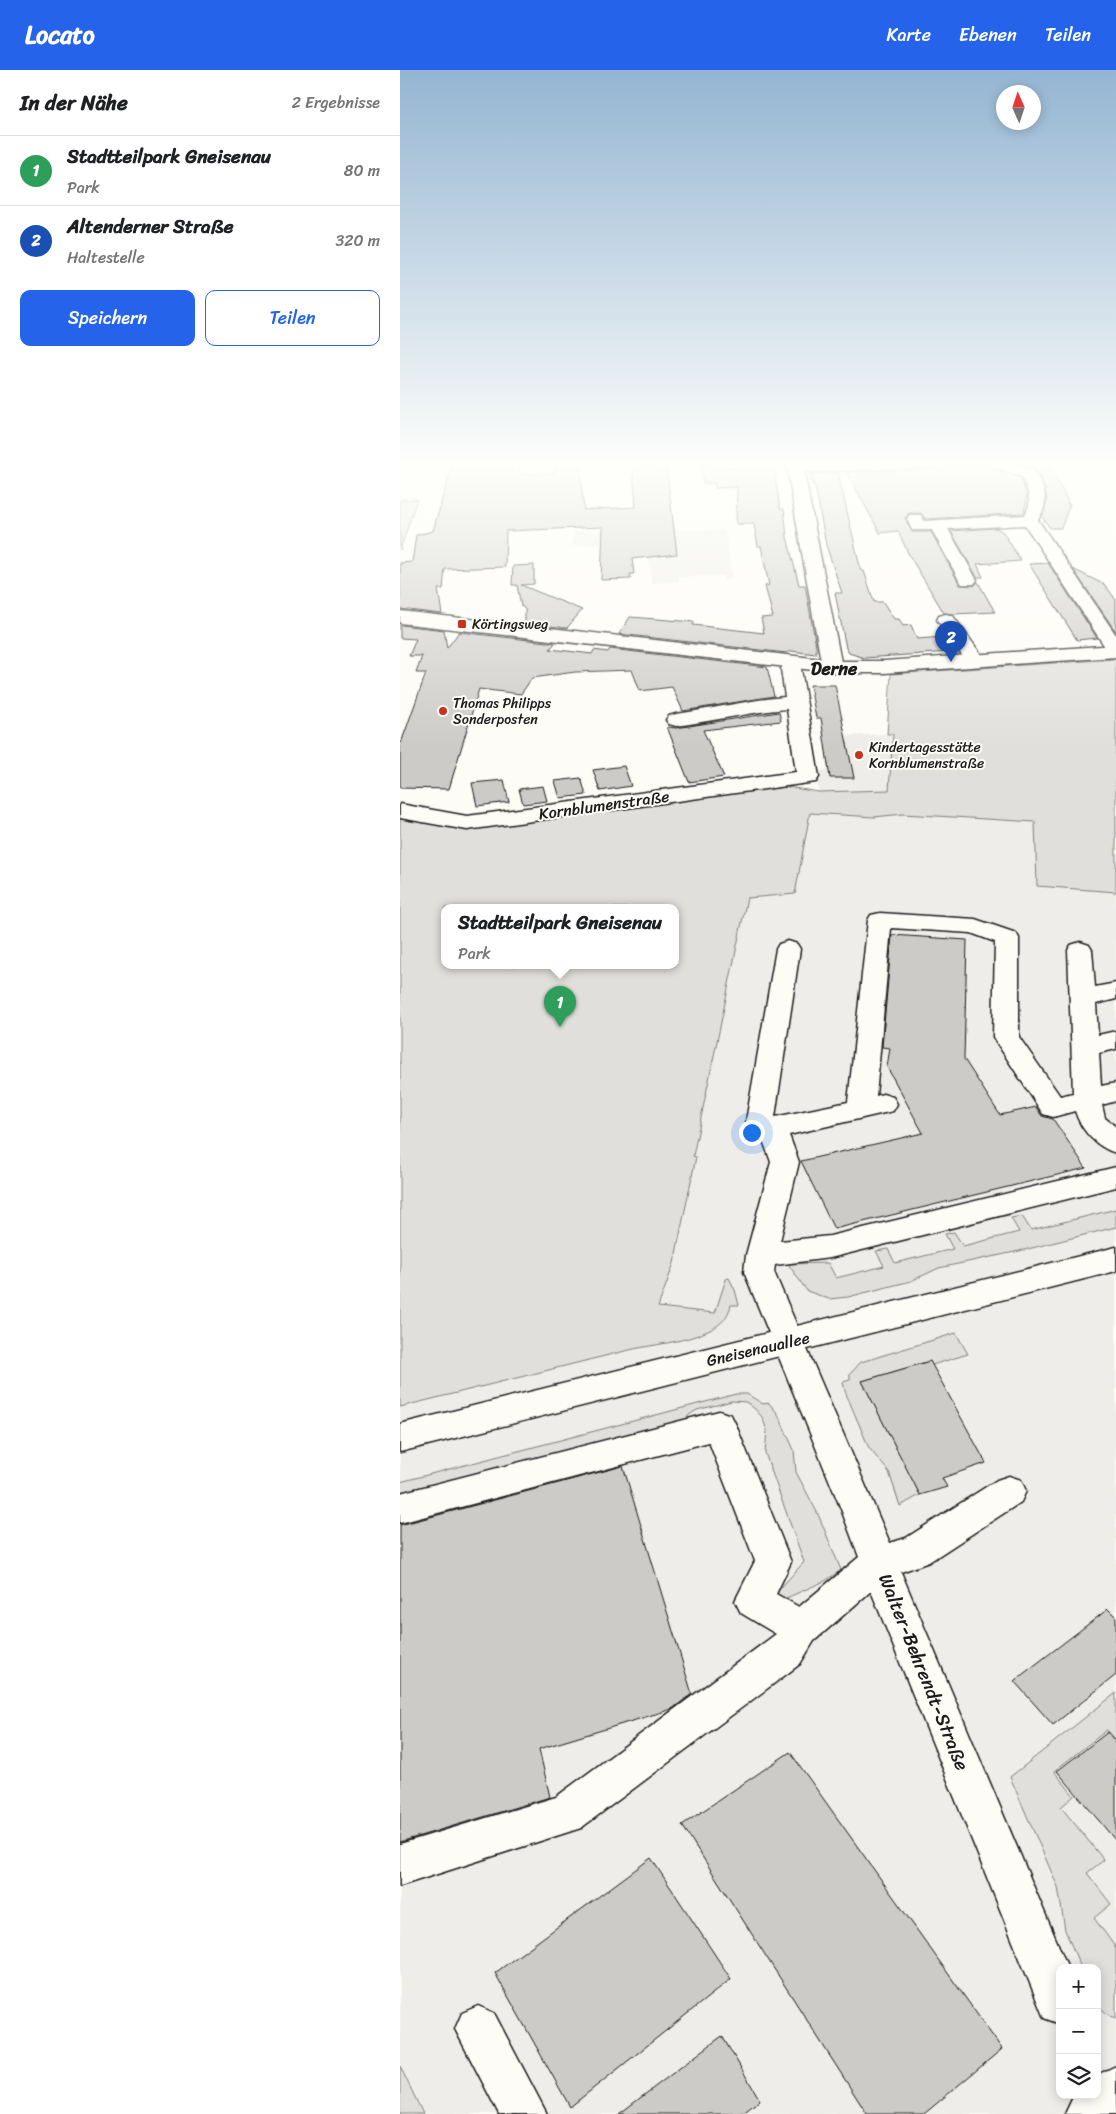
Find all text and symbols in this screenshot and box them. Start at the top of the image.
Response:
text: Locato [25,14,95,56]
text: Karte [887,19,931,51]
text: Ebenen [959,19,1017,51]
text: Teilen [1045,19,1091,51]
text: In der Nähe [20,84,128,122]
north arrow [996,85,1041,130]
text: 2 Ergebnisse [292,88,380,117]
text: Stadtteilpark Gneisenau [67,140,271,173]
text: 1 [33,156,39,185]
text: 80 m [344,156,380,185]
text: Park [67,173,100,202]
text: Altenderner Straße [67,210,233,243]
text: 2 [31,226,41,255]
text: 320 m [335,226,380,255]
text: Haltestelle [67,243,145,272]
button: Speichern [20,290,195,346]
button: Teilen [205,290,380,346]
place label: Körtingsweg [472,612,548,637]
marker: Körtingsweg [456,618,468,630]
pin: 2 [935,621,967,662]
district label: Derne [811,653,858,685]
place label: Thomas Philipps Sonderposten [453,691,552,732]
marker: Thomas Philipps Sonderposten [437,705,449,717]
place label: Kindertagesstätte Kornblumenstraße [869,735,984,776]
marker: Kindertagesstätte Kornblumenstraße [853,749,865,761]
street label: Kornblumenstraße [537,781,671,829]
popup [441,904,679,969]
text: Stadtteilpark Gneisenau [458,906,662,939]
text: Park [458,939,491,968]
pin: 1 [544,986,576,1027]
your location [739,1120,765,1146]
street label: Gneisenauallee [703,1323,813,1375]
street label: Walter-Behrendt-Straße [869,1568,979,1776]
map controls [1056,1964,1101,2099]
button: + [1056,1964,1101,2009]
button: − [1056,2009,1101,2054]
button: layers [1056,2054,1101,2099]

